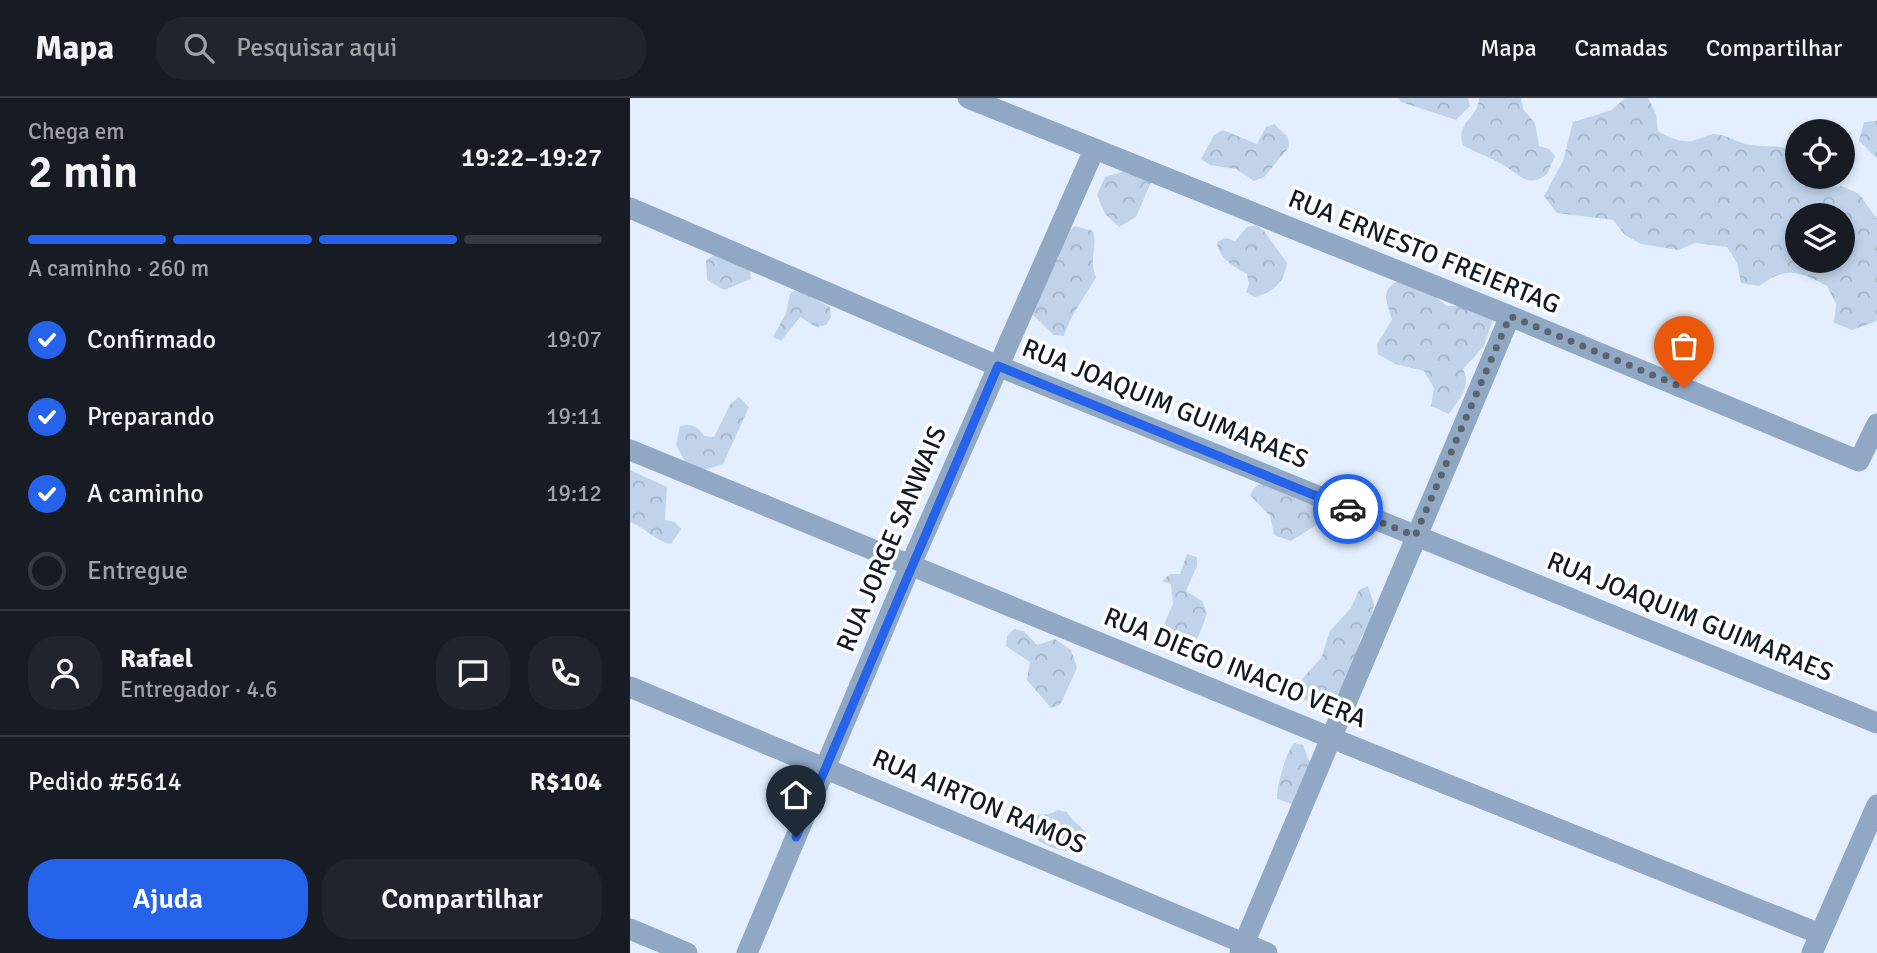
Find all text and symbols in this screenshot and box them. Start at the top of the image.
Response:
search box [156,17,646,80]
text: Mapa [35,28,114,69]
icon: search [180,29,218,67]
text: Pesquisar aqui [236,32,397,64]
text: Mapa [1480,33,1537,63]
text: Camadas [1575,33,1668,63]
text: Compartilhar [1706,33,1842,63]
text: Chega em [28,117,125,146]
map controls [1785,119,1855,273]
button: locate [1785,119,1855,189]
text: 19:22–19:27 [461,142,602,174]
text: 2 min [28,144,138,200]
street label: RUA ERNESTO FREIERTAG [1284,183,1564,321]
button: layers [1785,203,1855,273]
text: A caminho · 260 m [28,254,209,283]
pin [1654,316,1714,388]
icon: check [28,321,66,359]
text: Confirmado [87,324,216,356]
text: 19:07 [546,325,602,354]
icon: bag [1665,327,1703,365]
street label: RUA JOAQUIM GUIMARAES [1017,332,1313,476]
icon: check [28,398,66,436]
text: Preparando [87,401,214,433]
text: 19:11 [546,402,602,431]
street label: RUA JORGE SANWAIS [830,421,954,657]
courier [1313,474,1383,544]
icon: check [28,475,66,513]
text: A caminho [87,478,204,510]
text: 19:12 [546,479,602,508]
icon: car [1329,490,1367,528]
street label: RUA JOAQUIM GUIMARAES [1542,545,1838,689]
text: Entregue [87,555,188,587]
street label: RUA DIEGO INACIO VERA [1099,601,1371,735]
button: person [28,636,102,710]
button: chat [436,636,510,710]
button: phone [528,636,602,710]
text: Rafael [120,643,193,675]
text: Entregador · 4.6 [120,675,278,704]
street label: RUA AIRTON RAMOS [867,742,1091,862]
pin [766,765,826,837]
text: Pedido #5614 [28,766,182,798]
text: R$104 [530,766,602,798]
icon: home [777,776,815,814]
button: Ajuda [28,859,308,939]
button: Compartilhar [322,859,602,939]

